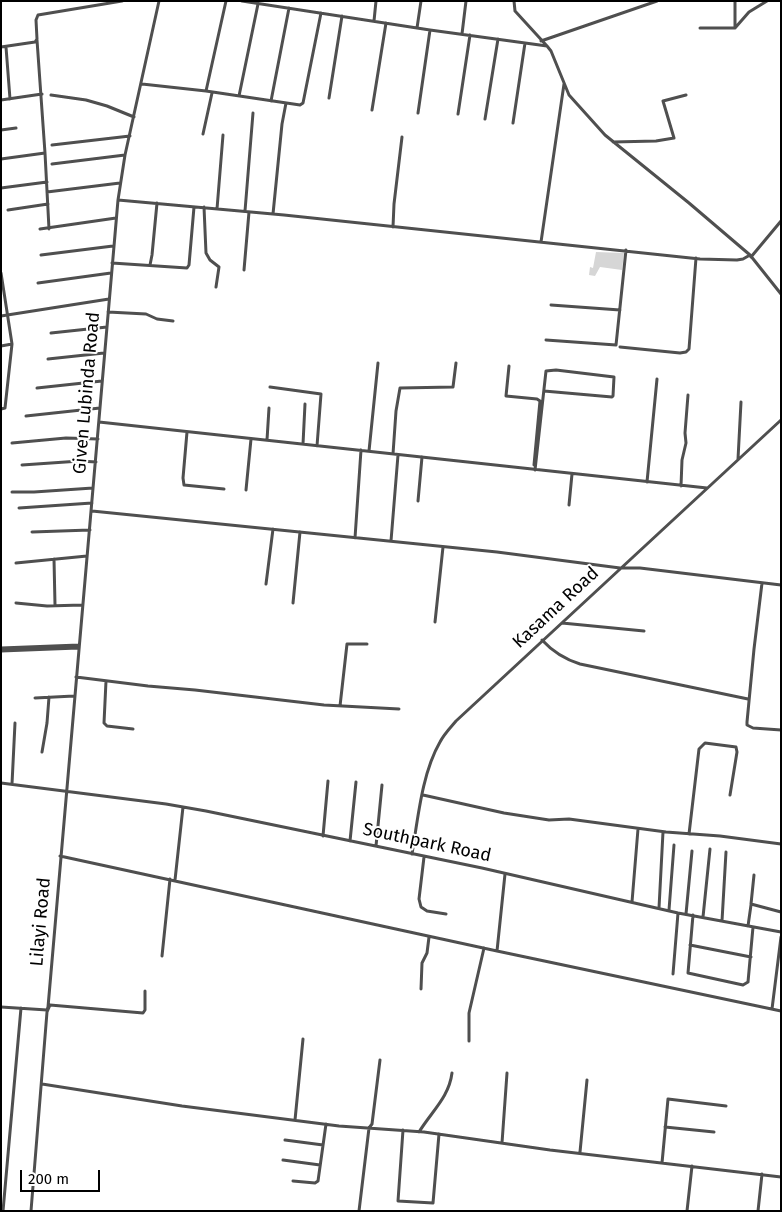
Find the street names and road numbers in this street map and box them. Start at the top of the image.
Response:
street label: Given Lubinda Road [69,311,105,475]
street label: Kasama Road [509,563,603,653]
street label: Southpark Road [361,819,493,867]
street label: Lilayi Road [26,877,56,967]

